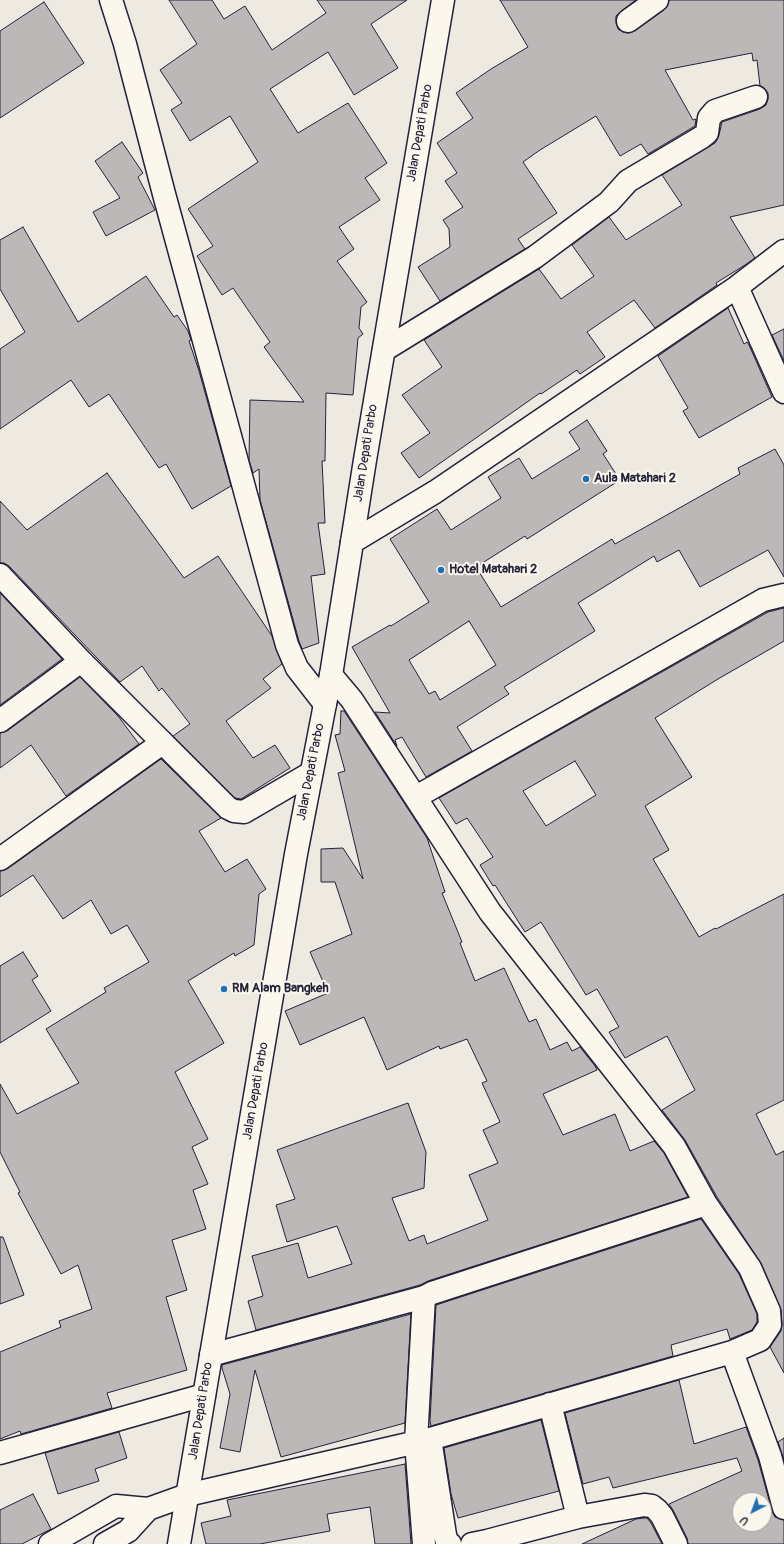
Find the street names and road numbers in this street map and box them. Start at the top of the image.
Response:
street label: Jalan Depati Parbo [404,83,436,183]
street label: Jalan Depati Parbo [351,403,381,503]
street label: Jalan Depati Parbo [294,722,328,822]
street label: Jalan Depati Parbo [240,1041,272,1141]
street label: Jalan Depati Parbo [186,1361,216,1461]

